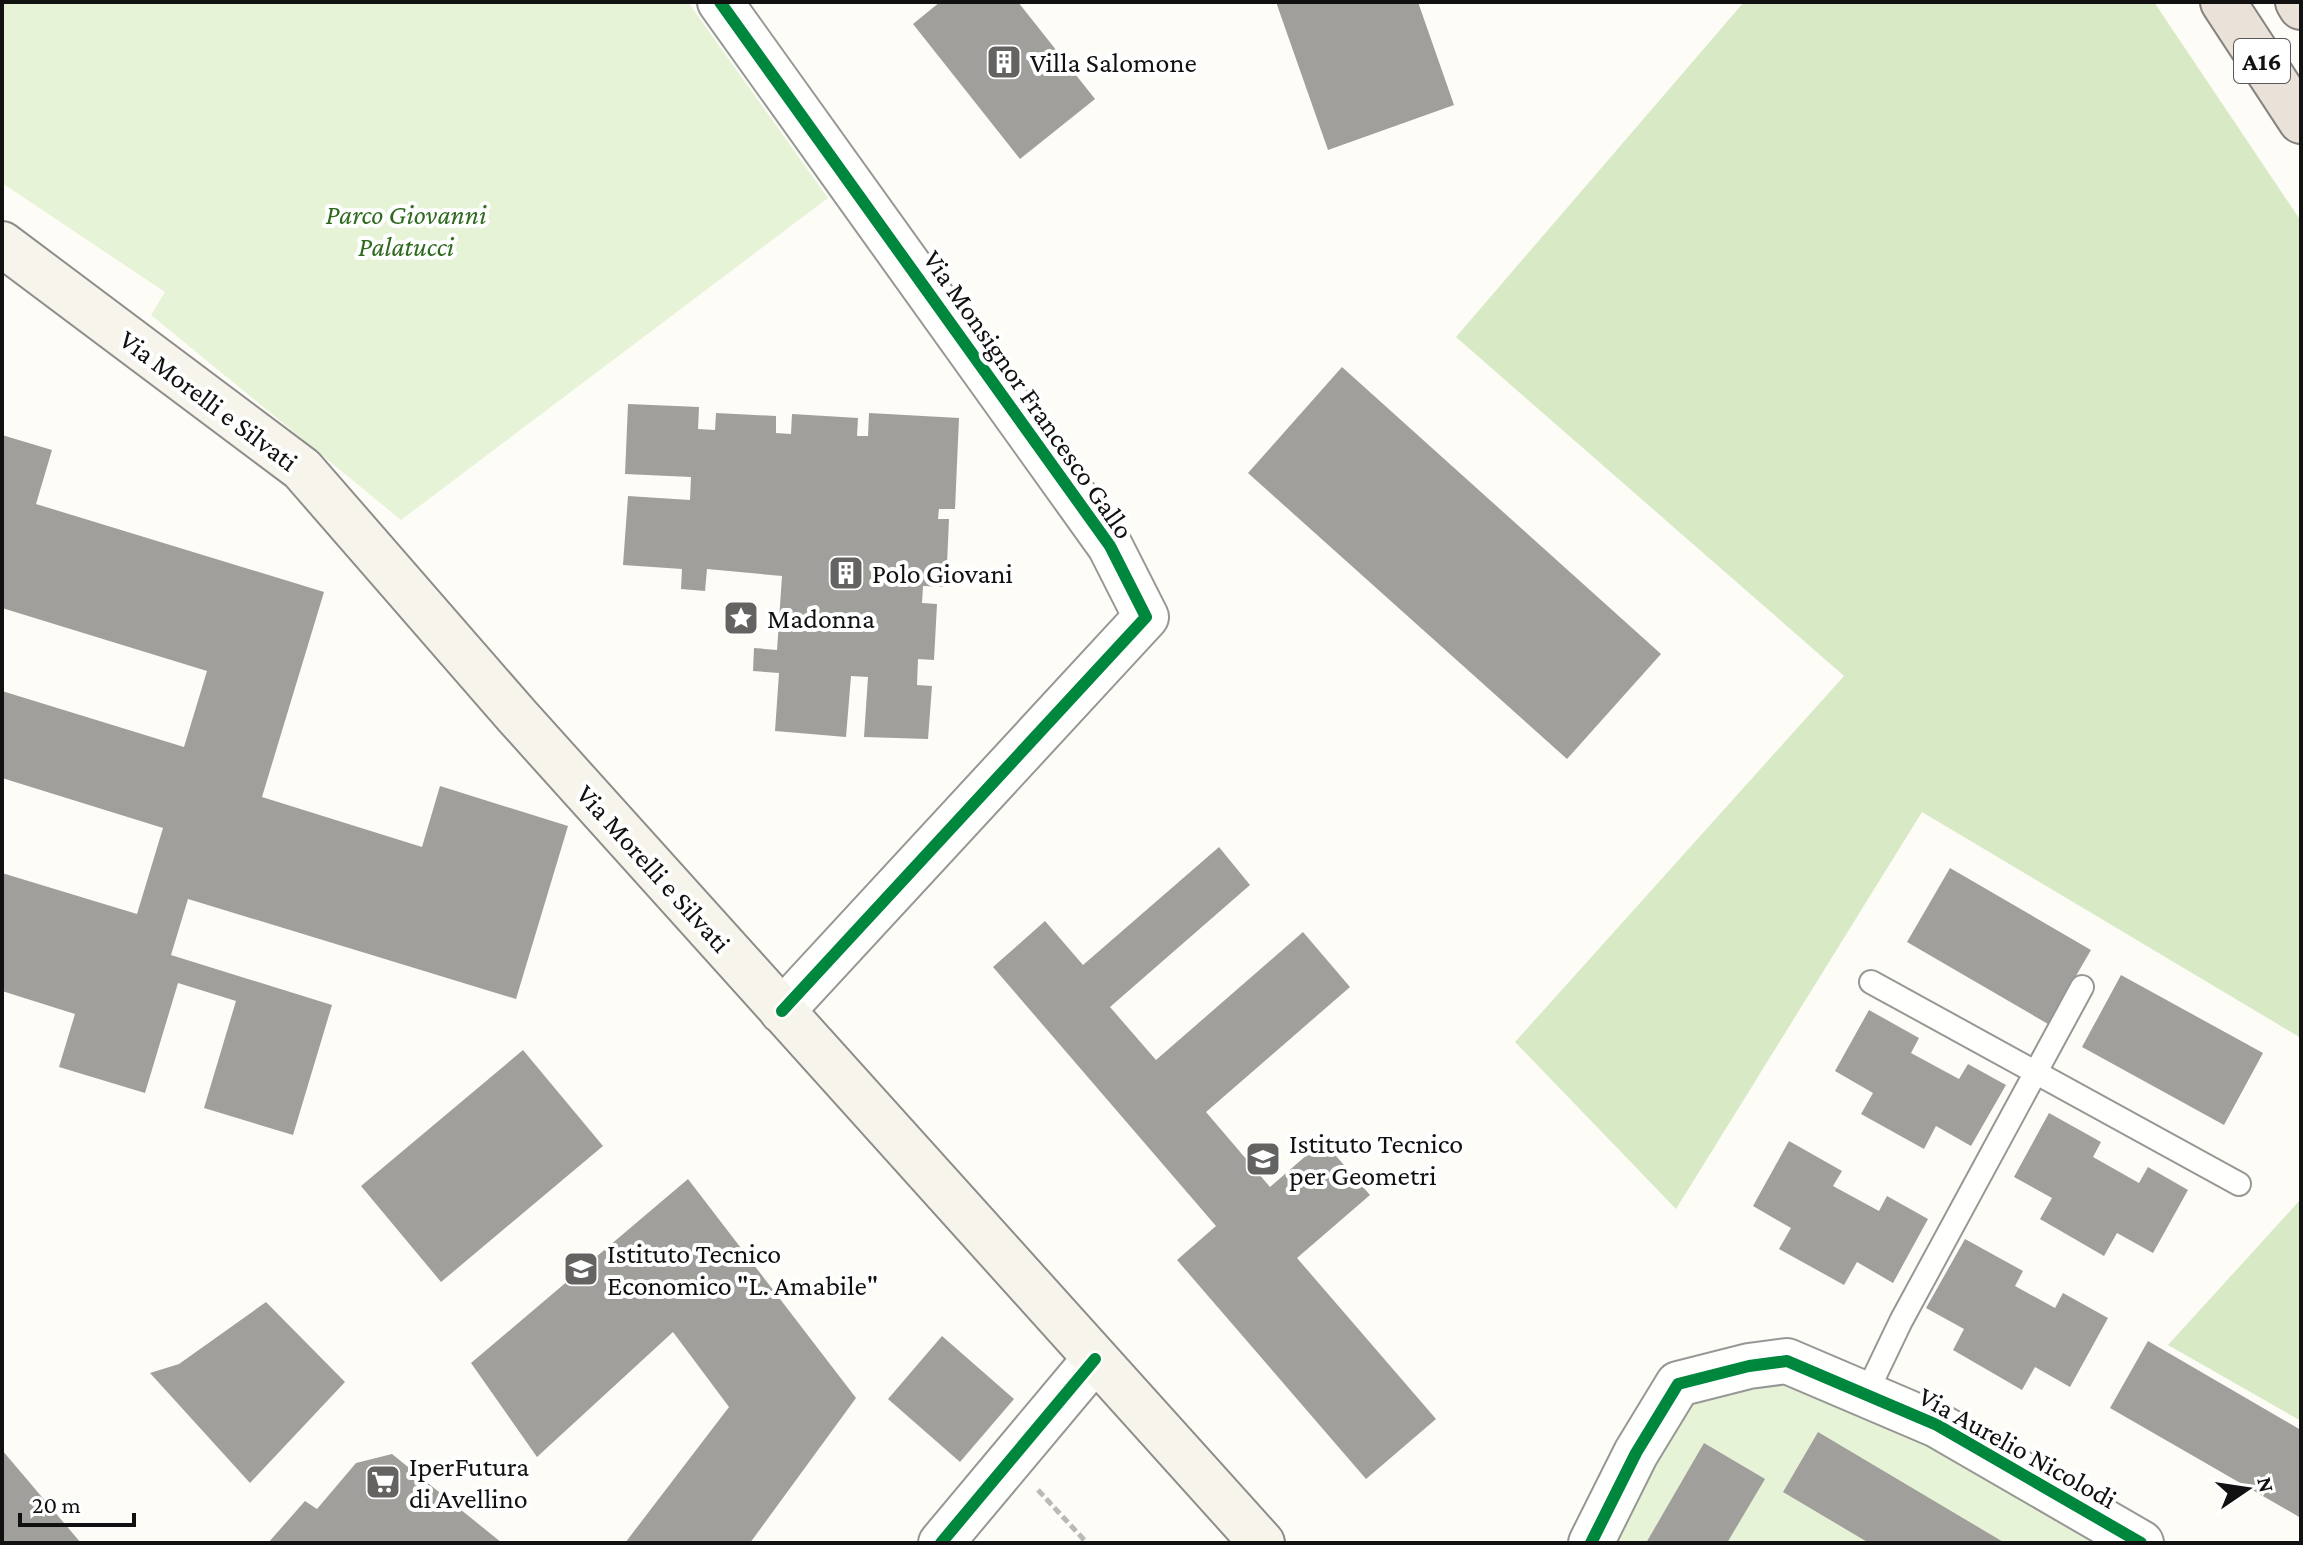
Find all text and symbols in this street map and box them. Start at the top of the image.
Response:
road number: A16 [2234,39,2290,83]
building icon: Villa Salomone [985,43,1023,81]
place label: Villa Salomone [1030,47,1197,78]
park label: Parco Giovanni Palatucci [325,199,487,262]
street label: Via Monsignor Francesco Gallo [917,244,1140,544]
street label: Via Morelli e Silvati [114,323,304,477]
building icon: Polo Giovani [827,554,865,592]
place label: Polo Giovani [872,558,1013,589]
place icon: Madonna [722,599,760,637]
place label: Madonna [767,603,875,634]
street label: Via Morelli e Silvati [570,778,737,959]
place label: Istituto Tecnico per Geometri [1289,1128,1463,1191]
school or university icon: Istituto Tecnico per Geometri [1244,1140,1282,1178]
place label: Istituto Tecnico Economico "L. Amabile" [607,1238,878,1301]
school or university icon: Istituto Tecnico Economico "L. Amabile" [562,1250,600,1288]
street label: Via Aurelio Nicolodi [1913,1380,2122,1515]
north arrow [2207,1449,2287,1529]
place label: IperFutura di Avellino [409,1451,529,1514]
supermarket icon: IperFutura di Avellino [364,1463,402,1501]
text: N [2252,1474,2280,1495]
scale bar [20,1477,134,1527]
text: 20 m [32,1491,81,1518]

